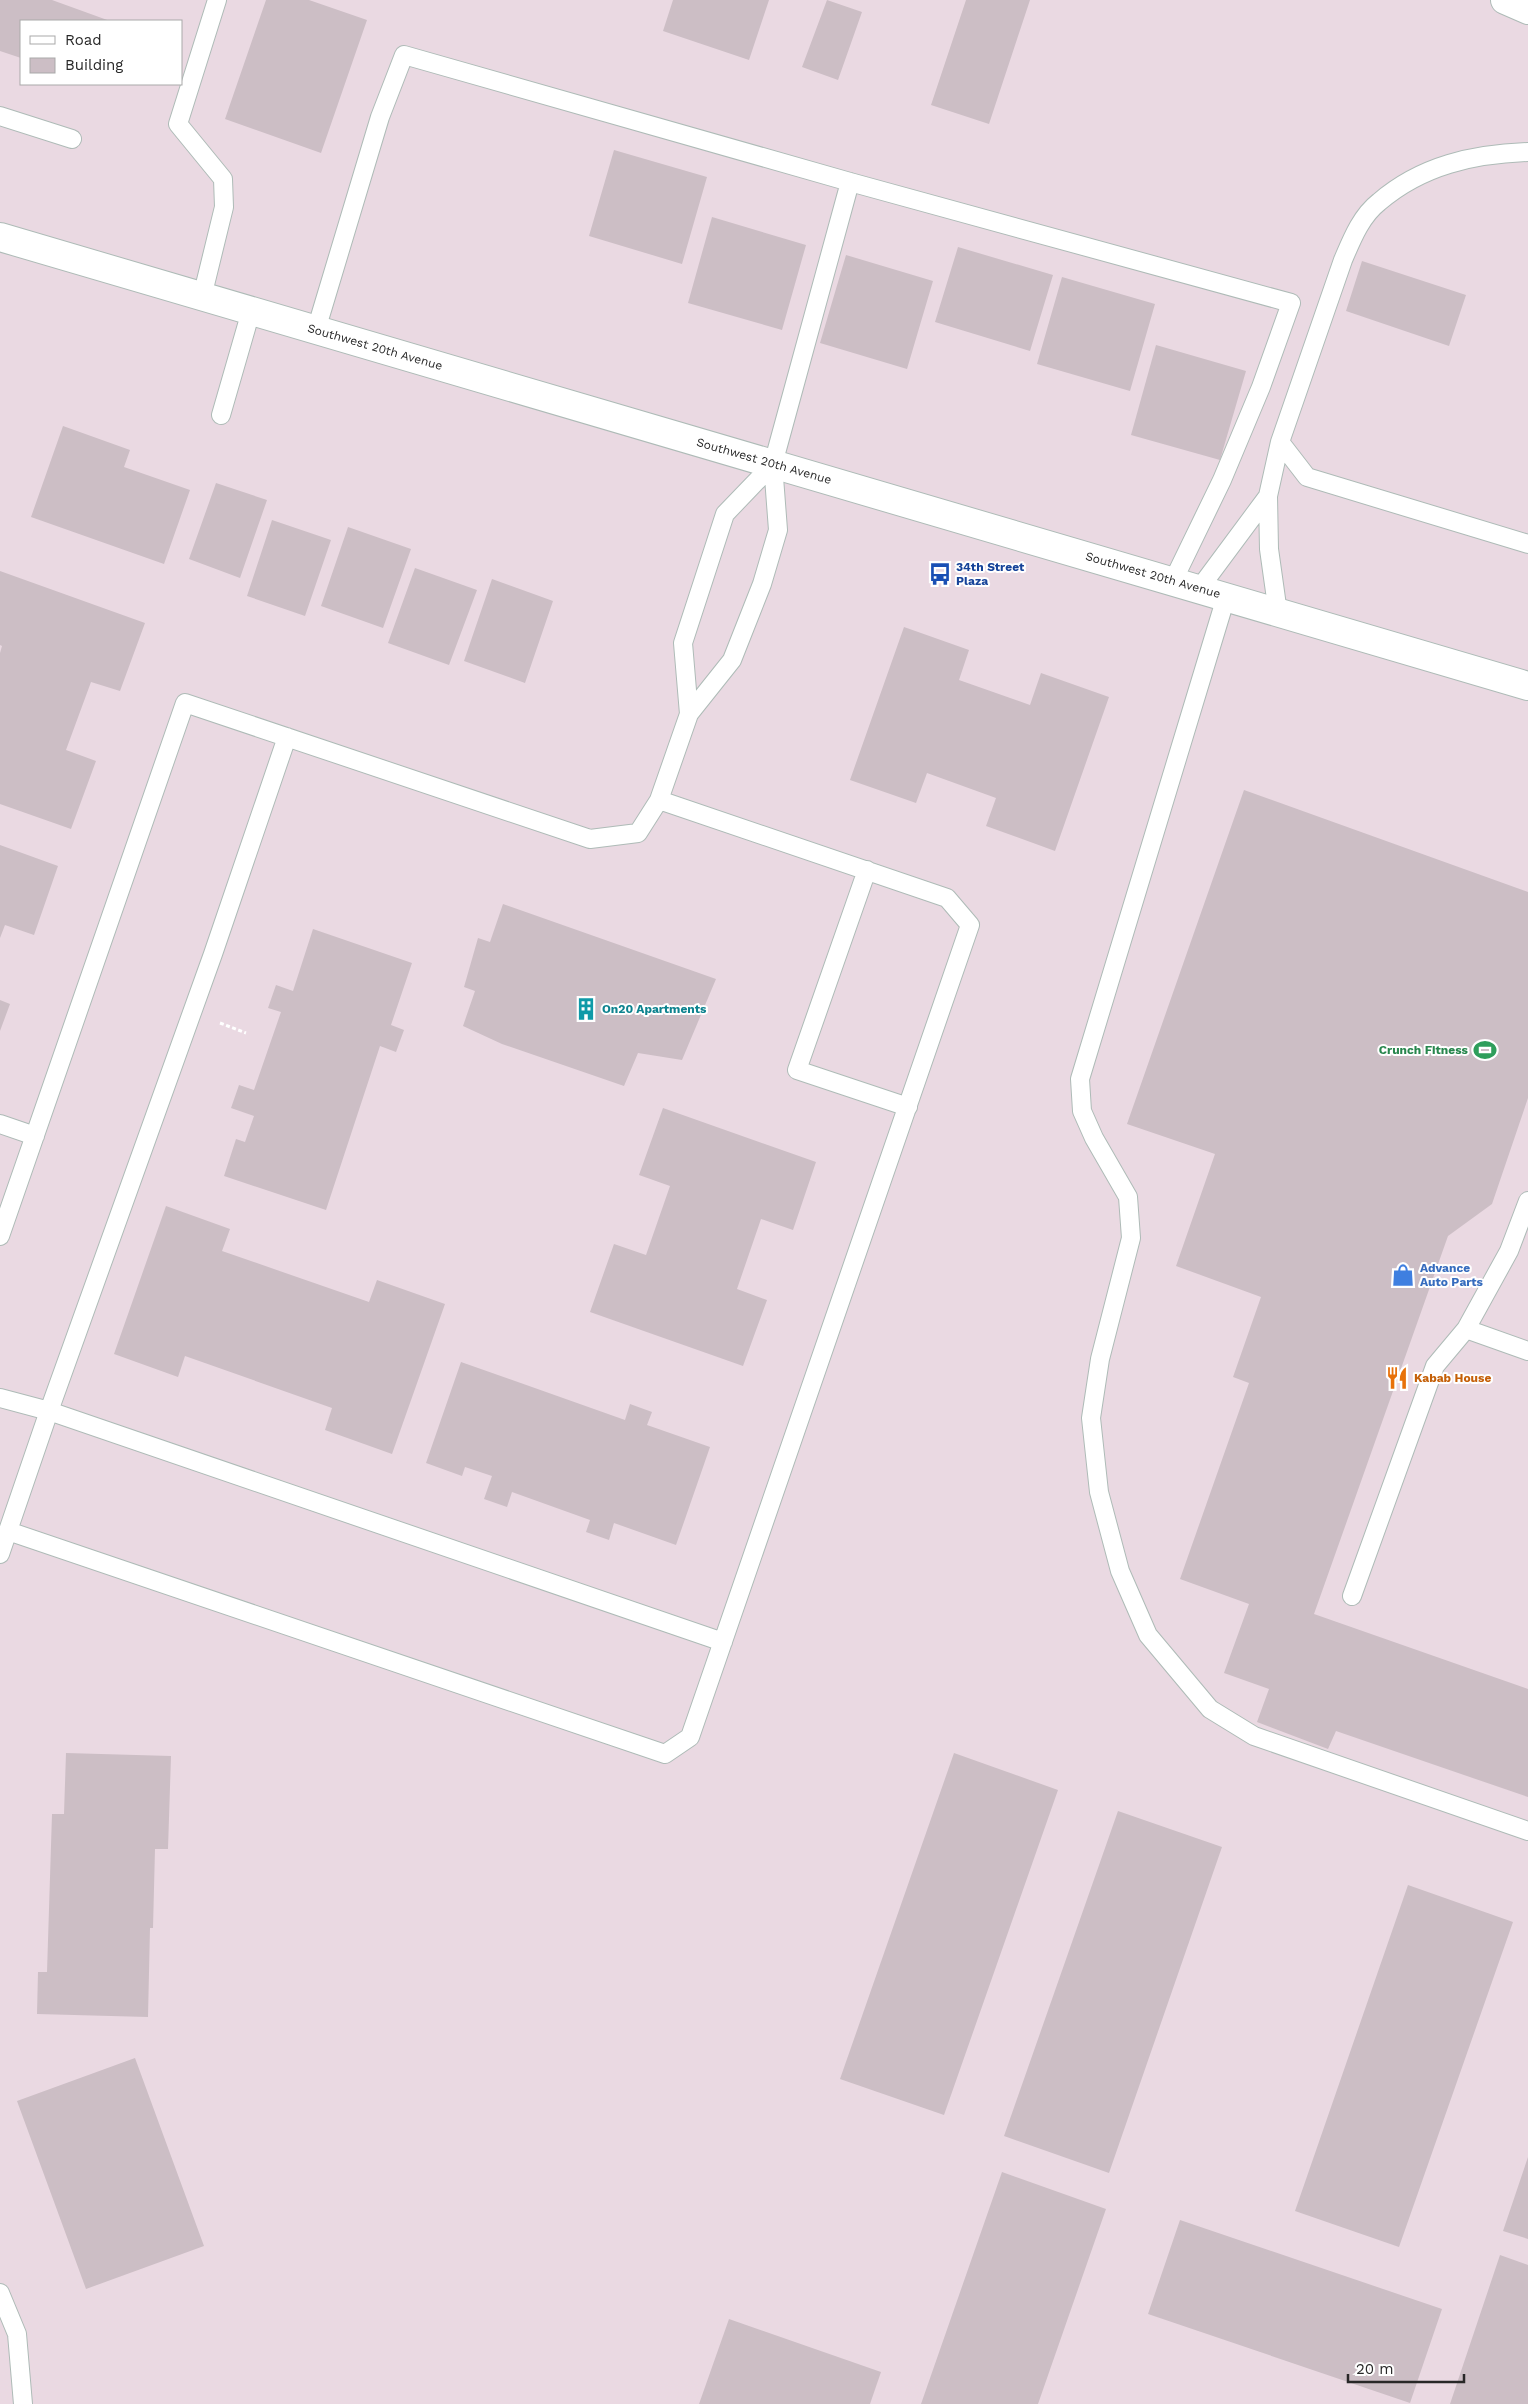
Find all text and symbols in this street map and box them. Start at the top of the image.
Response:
legend [20,20,182,85]
text: Road [65,31,102,49]
text: Building [65,56,123,74]
street label: Southwest 20th Avenue [306,321,444,373]
street label: Southwest 20th Avenue [695,435,833,487]
street label: Southwest 20th Avenue [1084,549,1222,601]
place label: 34th Street Plaza [956,560,1025,588]
bus stop icon: 34th Street Plaza [927,561,953,587]
building icon: On20 Apartments [573,996,599,1022]
place label: On20 Apartments [602,1002,707,1016]
sports icon: Crunch Fitness [1472,1037,1498,1063]
place label: Crunch Fitness [1379,1043,1469,1057]
place label: Advance Auto Parts [1420,1261,1484,1289]
shop icon: Advance Auto Parts [1390,1262,1416,1288]
restaurant icon: Kabab House [1384,1365,1410,1391]
place label: Kabab House [1414,1371,1491,1385]
scale bar [1348,2352,1464,2384]
text: 20 m [1356,2360,1394,2378]

